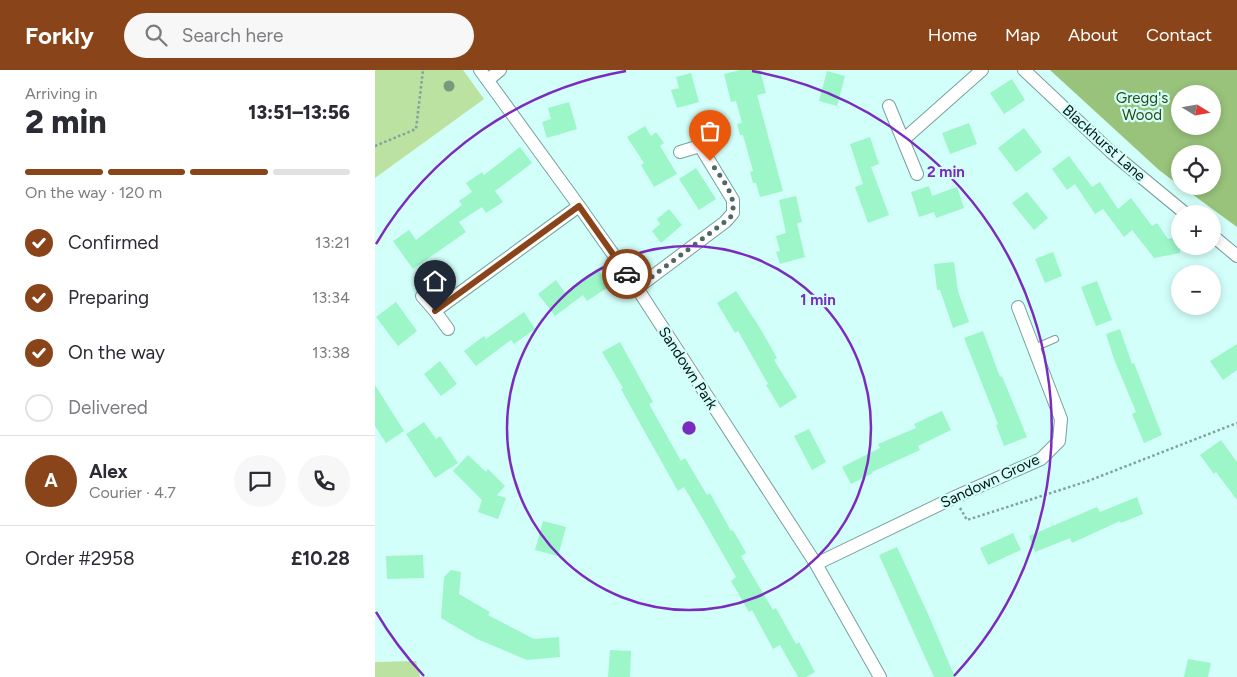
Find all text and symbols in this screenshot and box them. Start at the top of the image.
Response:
search box [124,13,474,58]
text: Forkly [25,21,94,50]
icon: search [142,21,170,49]
text: Search here [182,24,283,47]
text: Home [928,24,977,46]
text: Map [1005,24,1040,46]
text: About [1068,24,1118,46]
text: Contact [1146,24,1212,46]
text: Arriving in [25,84,97,103]
north arrow [1171,85,1221,135]
map controls [1171,85,1221,315]
park label: Gregg's Wood [1116,89,1168,124]
text: 13:51–13:56 [248,101,350,124]
street label: Blackhurst Lane [1059,101,1149,185]
text: 2 min [25,103,107,141]
pin [689,110,731,161]
icon: bag [696,117,724,145]
button: locate [1171,145,1221,195]
text: 2 min [927,163,965,181]
text: On the way · 120 m [25,183,162,202]
button: + [1171,205,1221,255]
icon: check [25,229,53,257]
text: Confirmed [68,231,159,254]
text: 13:21 [315,233,350,252]
courier [602,249,652,299]
pin [414,260,456,311]
icon: car [613,260,641,288]
button: − [1171,265,1221,315]
icon: home [421,267,449,295]
icon: check [25,284,53,312]
text: Preparing [68,286,149,309]
text: 13:34 [312,288,350,307]
text: 1 min [800,291,836,309]
street label: Sandown Park [655,323,722,413]
icon: check [25,339,53,367]
text: On the way [68,341,165,364]
text: 13:38 [312,343,350,362]
text: Delivered [68,396,148,419]
centre of rings [680,419,698,437]
street label: Sandown Grove [938,450,1042,512]
button: chat [234,455,286,507]
button: phone [298,455,350,507]
text: Alex [89,460,128,483]
text: A [44,469,58,492]
text: Courier · 4.7 [89,483,176,502]
text: Order #2958 [25,547,135,570]
text: £10.28 [291,547,350,570]

